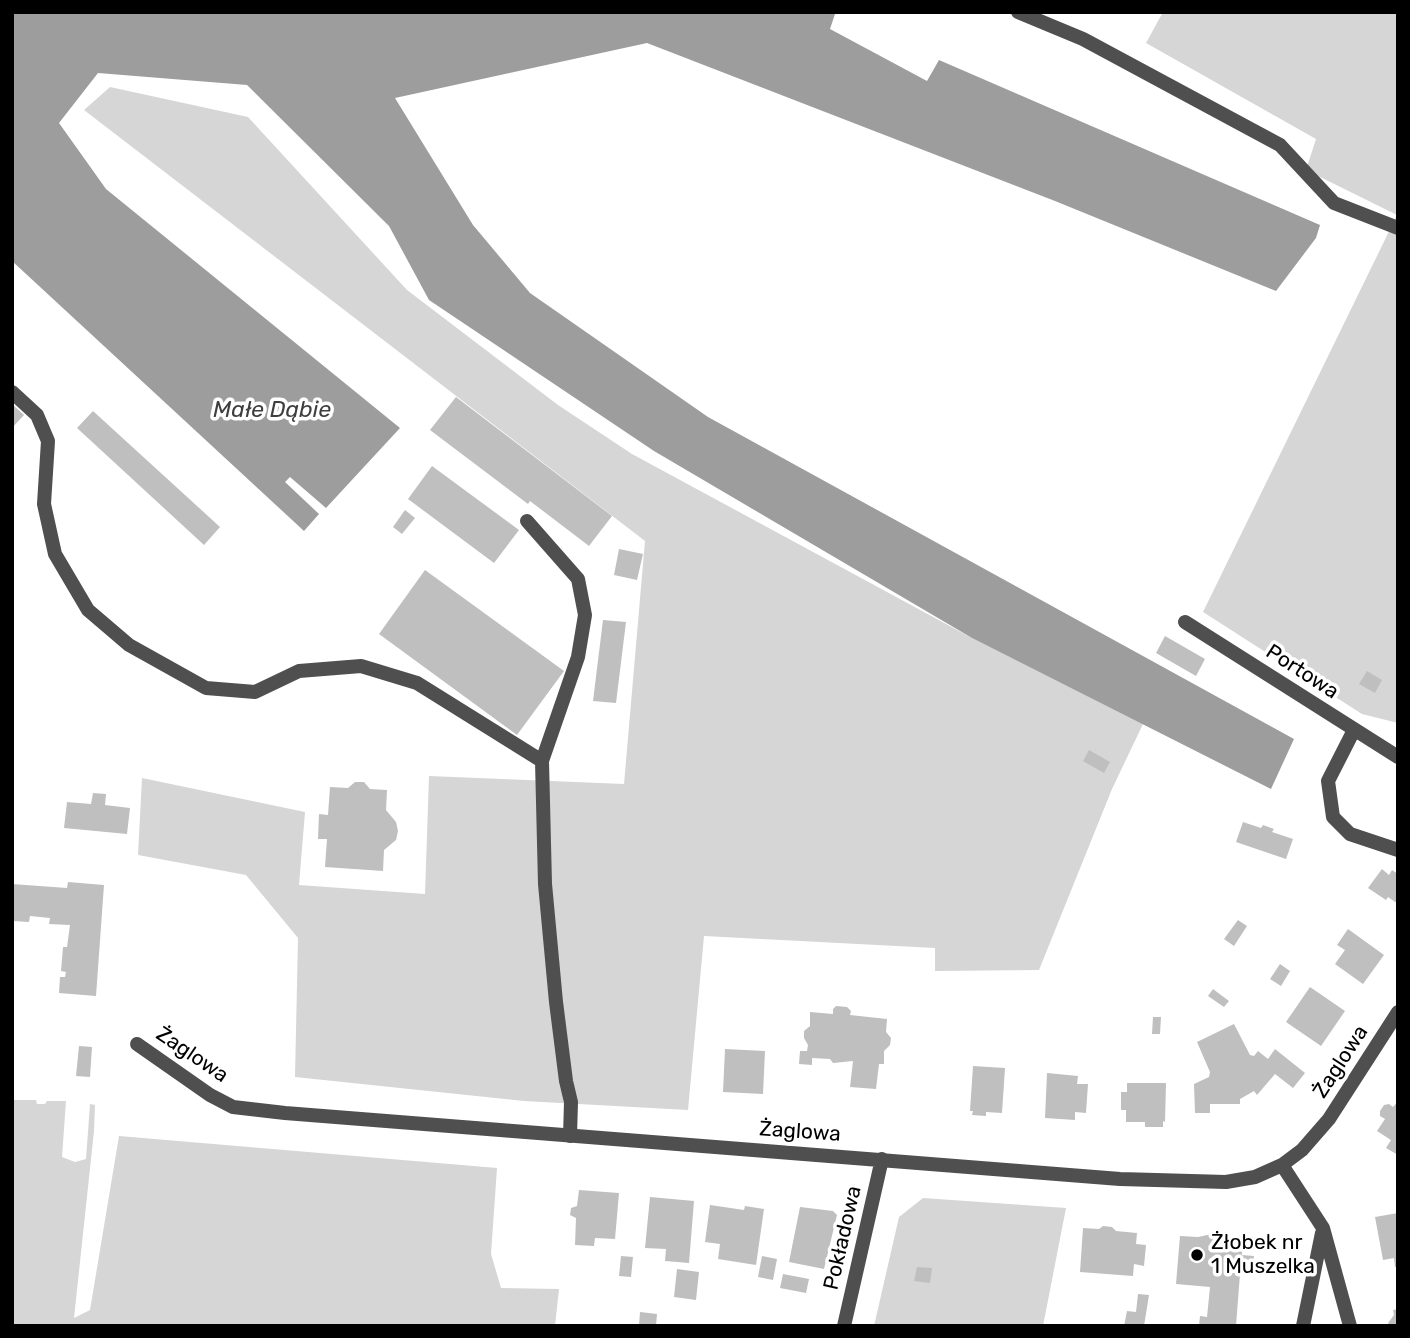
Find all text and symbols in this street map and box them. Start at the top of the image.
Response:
water label: Małe Dąbie [213,396,331,424]
street label: Portowa [1261,639,1343,705]
street label: Żaglowa [1308,1021,1374,1103]
street label: Żaglowa [151,1022,233,1088]
street label: Żaglowa [758,1117,842,1147]
street label: Pokładowa [819,1184,867,1292]
place label: Żłobek nr 1 Muszelka [1211,1230,1315,1280]
marker: Żłobek nr 1 Muszelka [1189,1247,1205,1263]

